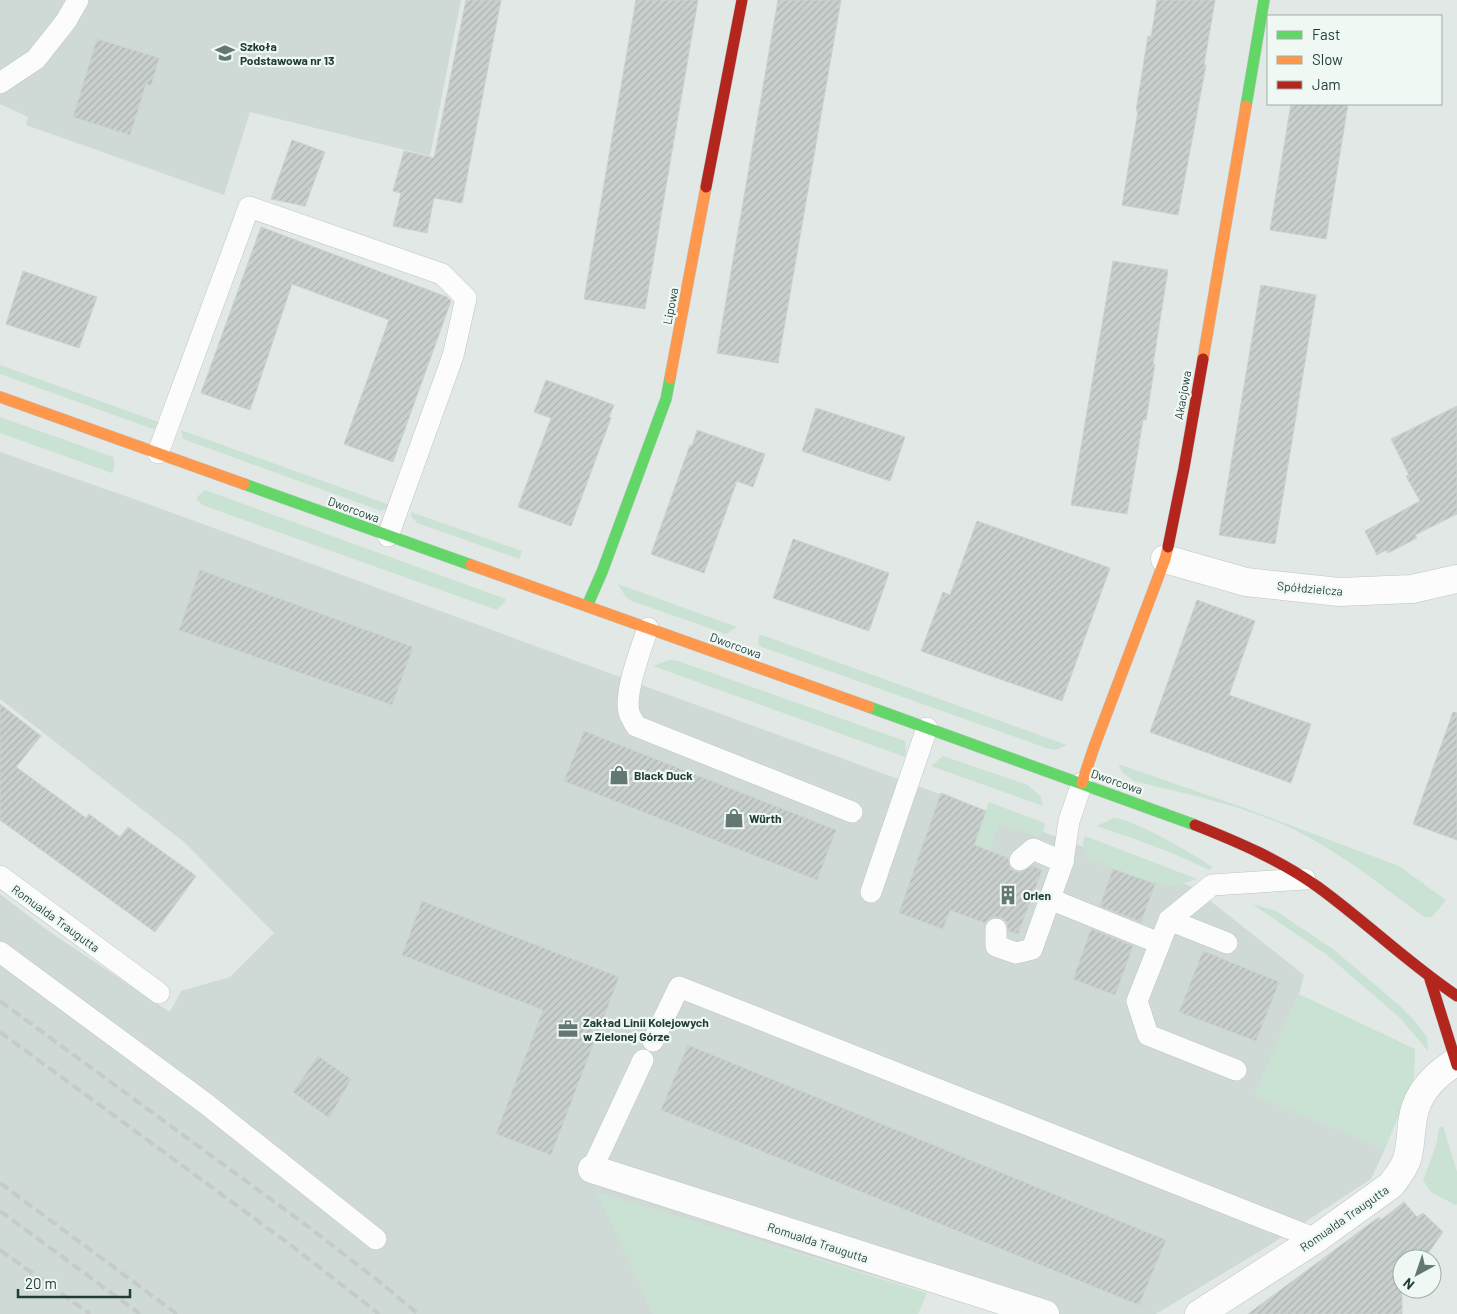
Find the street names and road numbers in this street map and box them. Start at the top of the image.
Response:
street label: Lipowa [660,286,680,326]
street label: Akacjowa [1171,369,1193,421]
street label: Dworcowa [326,493,382,525]
street label: Spółdzielcza [1277,578,1343,598]
street label: Dworcowa [708,629,764,661]
street label: Dworcowa [1089,766,1145,796]
street label: Romualda Traugutta [9,881,103,955]
street label: Romualda Traugutta [1297,1182,1391,1254]
street label: Romualda Traugutta [766,1219,870,1265]

